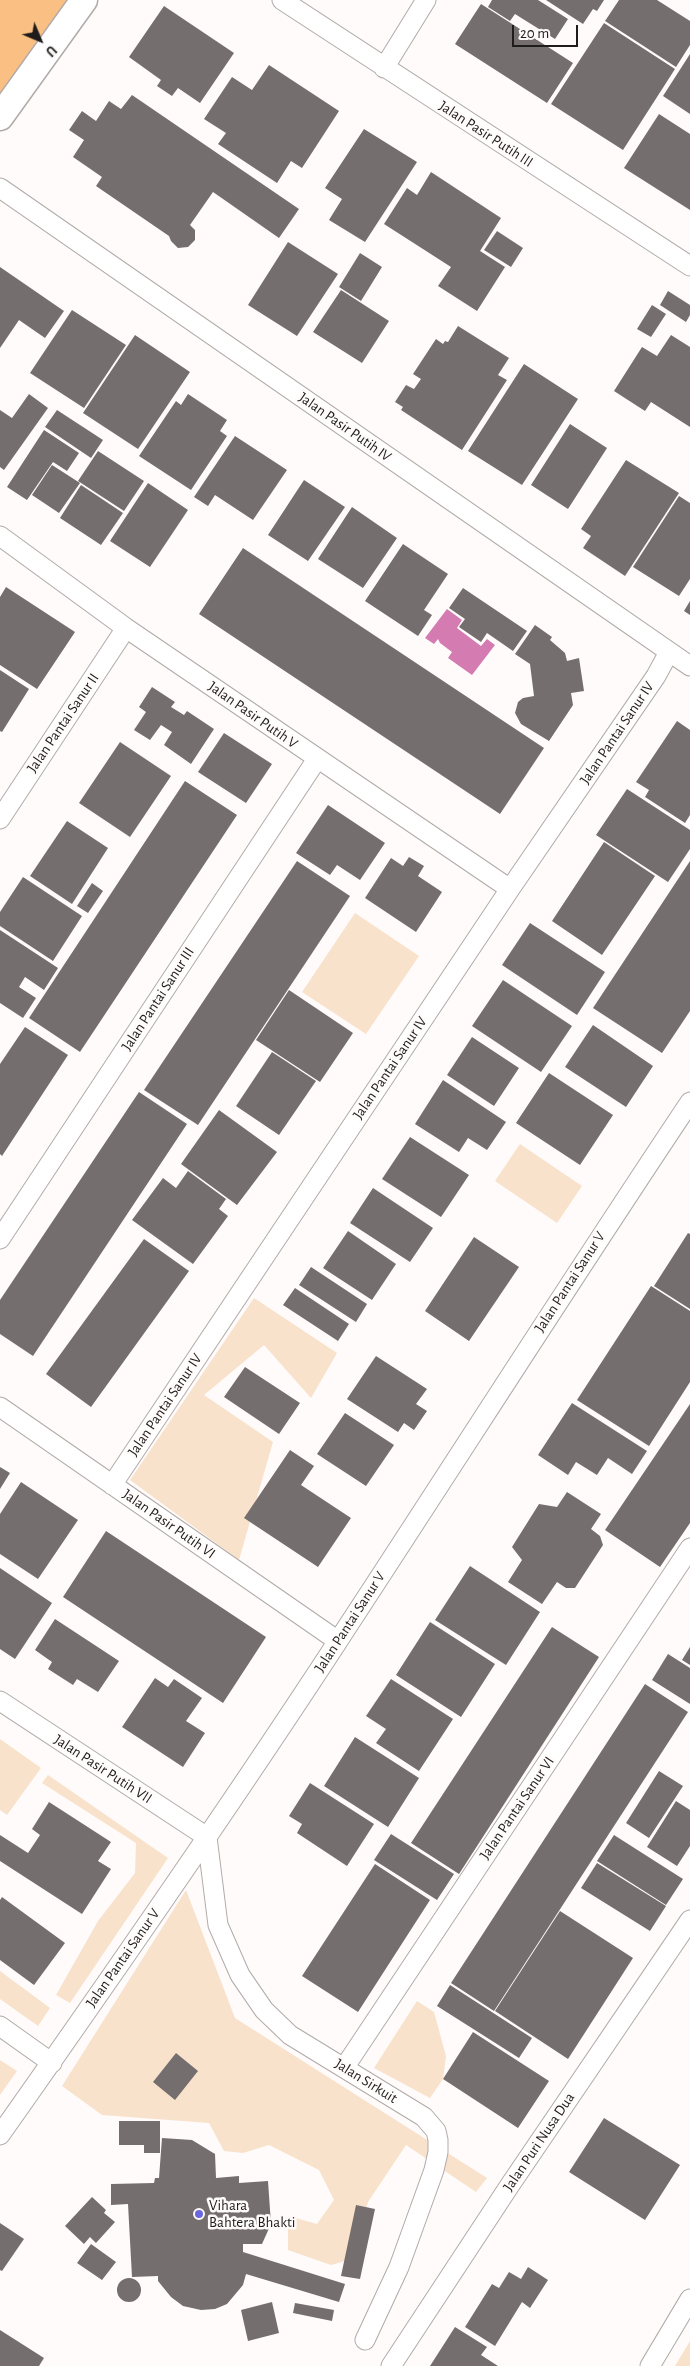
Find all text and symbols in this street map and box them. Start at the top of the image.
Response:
north arrow [15,15,65,65]
scale bar [515,15,581,47]
text: 20 m [520,26,549,41]
text: U [42,42,59,59]
street label: Jalan Pasir Putih III [435,97,537,171]
street label: Jalan Pasir Putih IV [295,388,395,466]
street label: Jalan Pantai Sanur II [23,670,103,776]
street label: Jalan Pasir Putih V [205,677,301,753]
street label: Jalan Pantai Sanur IV [576,678,658,788]
street label: Jalan Pantai Sanur III [118,944,198,1054]
street label: Jalan Pantai Sanur IV [349,1013,431,1123]
street label: Jalan Pantai Sanur V [531,1228,609,1336]
street label: Jalan Pantai Sanur IV [124,1350,206,1460]
street label: Jalan Pasir Putih VI [119,1485,219,1563]
street label: Jalan Pantai Sanur V [311,1568,389,1676]
street label: Jalan Pasir Putih VII [51,1731,155,1807]
street label: Jalan Pantai Sanur VI [476,1753,558,1863]
street label: Jalan Pantai Sanur V [82,1905,164,2011]
street label: Jalan Sirkuit [331,2055,401,2107]
street label: Jalan Puri Nusa Dua [499,2089,579,2195]
place label: Vihara Bahtera Bhakti [209,2196,295,2231]
marker: Vihara Bahtera Bhakti [193,2208,205,2220]

